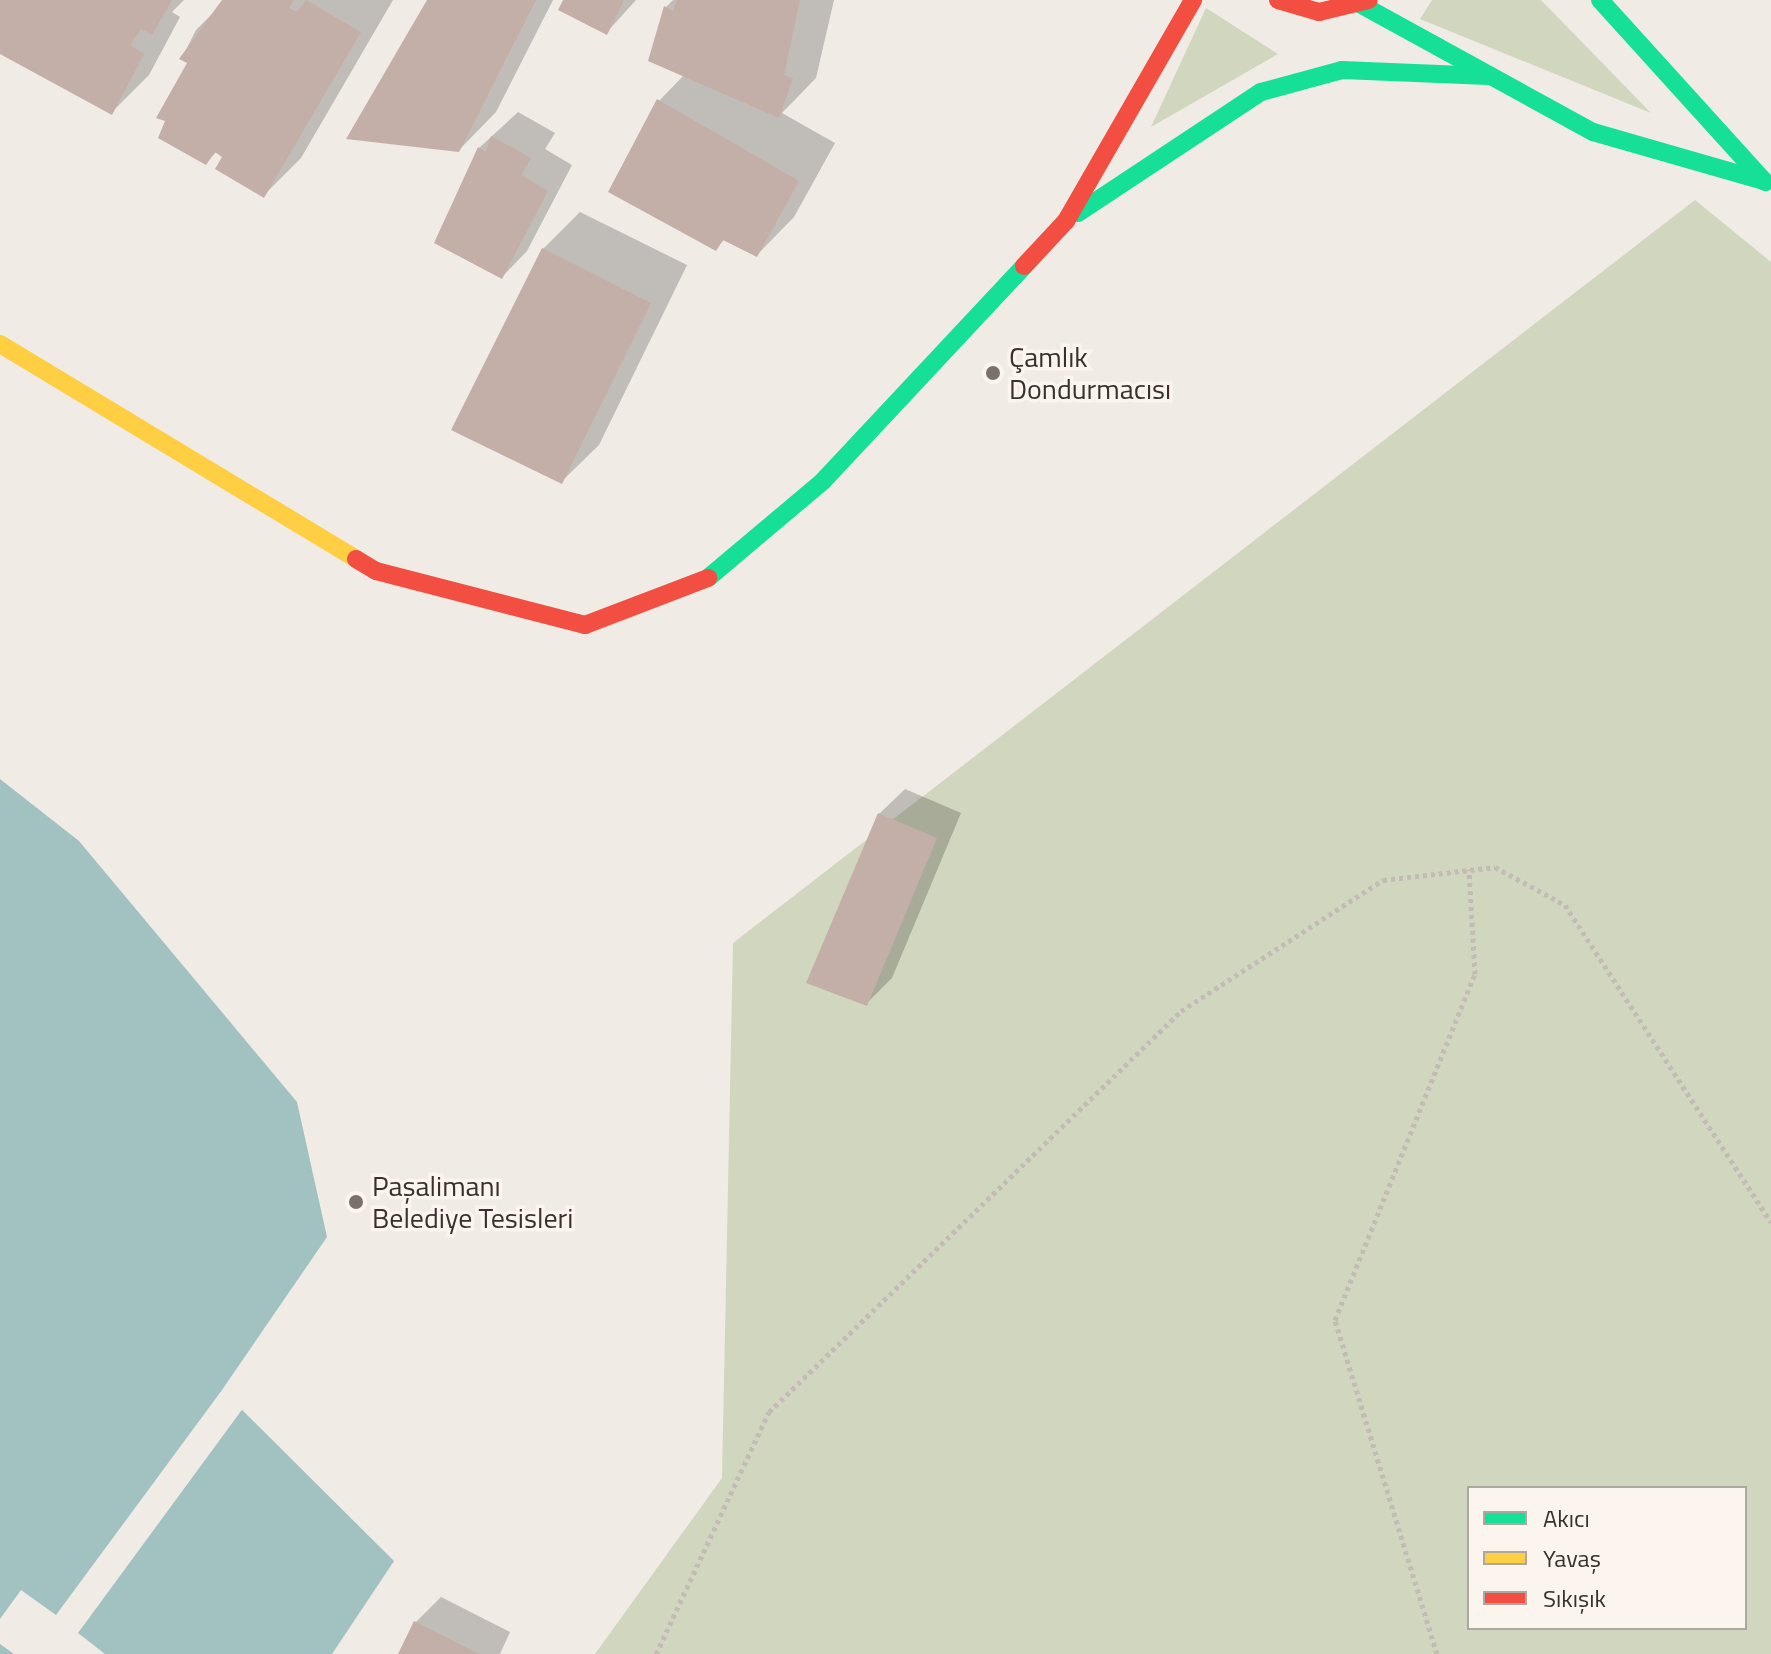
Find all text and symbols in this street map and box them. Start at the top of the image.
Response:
place label: Çamlık Dondurmacısı [1009,340,1171,406]
marker: Çamlık Dondurmacısı [984,364,1002,382]
place label: Paşalimanı Belediye Tesisleri [372,1169,573,1235]
marker: Paşalimanı Belediye Tesisleri [347,1193,365,1211]
legend [1467,1486,1747,1630]
text: Akıcı [1543,1500,1590,1536]
text: Yavaş [1543,1540,1601,1576]
text: Sıkışık [1543,1580,1606,1616]

